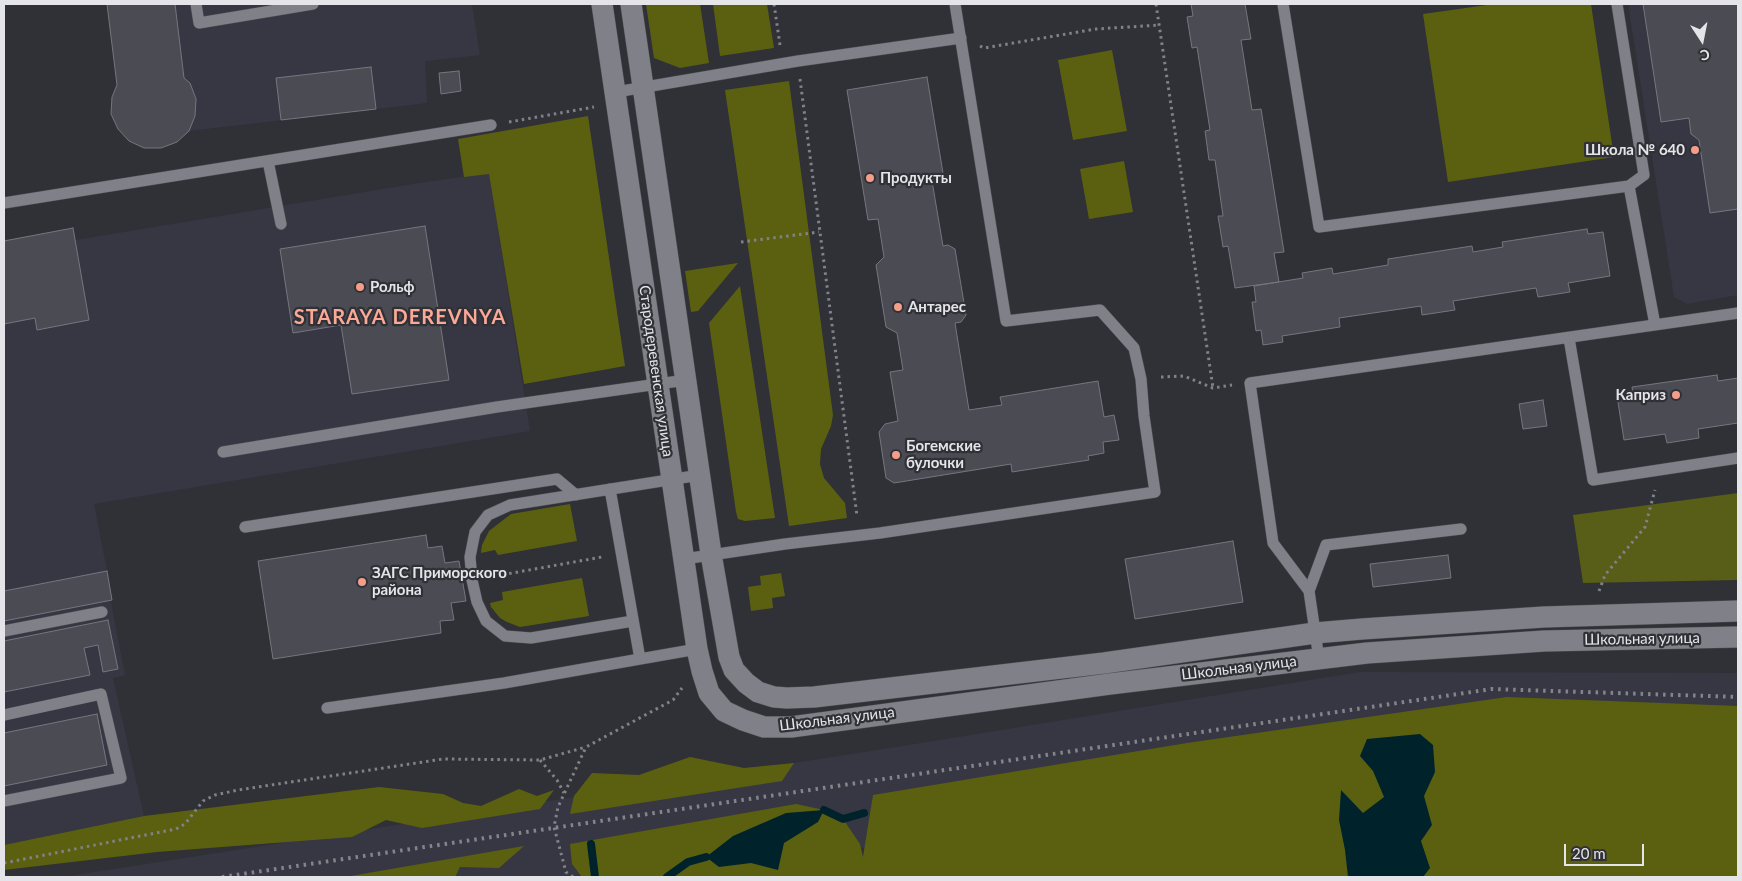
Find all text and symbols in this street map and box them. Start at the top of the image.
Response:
north arrow [1677,15,1727,65]
text: С [1699,46,1711,64]
place label: Школа № 640 [1585,141,1685,159]
marker: Школа № 640 [1689,144,1701,156]
place label: Продукты [880,169,952,187]
marker: Продукты [864,172,876,184]
place label: Рольф [370,278,415,296]
marker: Рольф [354,281,366,293]
street label: Стародеревенская улица [635,284,677,458]
place label: Антарес [908,298,966,316]
marker: Антарес [892,301,904,313]
district label: STARAYA DEREVNYA [292,306,508,330]
place label: Каприз [1616,386,1666,404]
marker: Каприз [1670,389,1682,401]
place label: Богемские булочки [906,437,981,472]
marker: Богемские булочки [890,449,902,461]
place label: ЗАГС Приморского района [372,564,507,599]
marker: ЗАГС Приморского района [356,576,368,588]
street label: Школьная улица [1584,629,1700,649]
street label: Школьная улица [1180,652,1298,684]
street label: Школьная улица [778,703,896,735]
scale bar [1567,834,1647,866]
text: 20 m [1572,844,1606,862]

